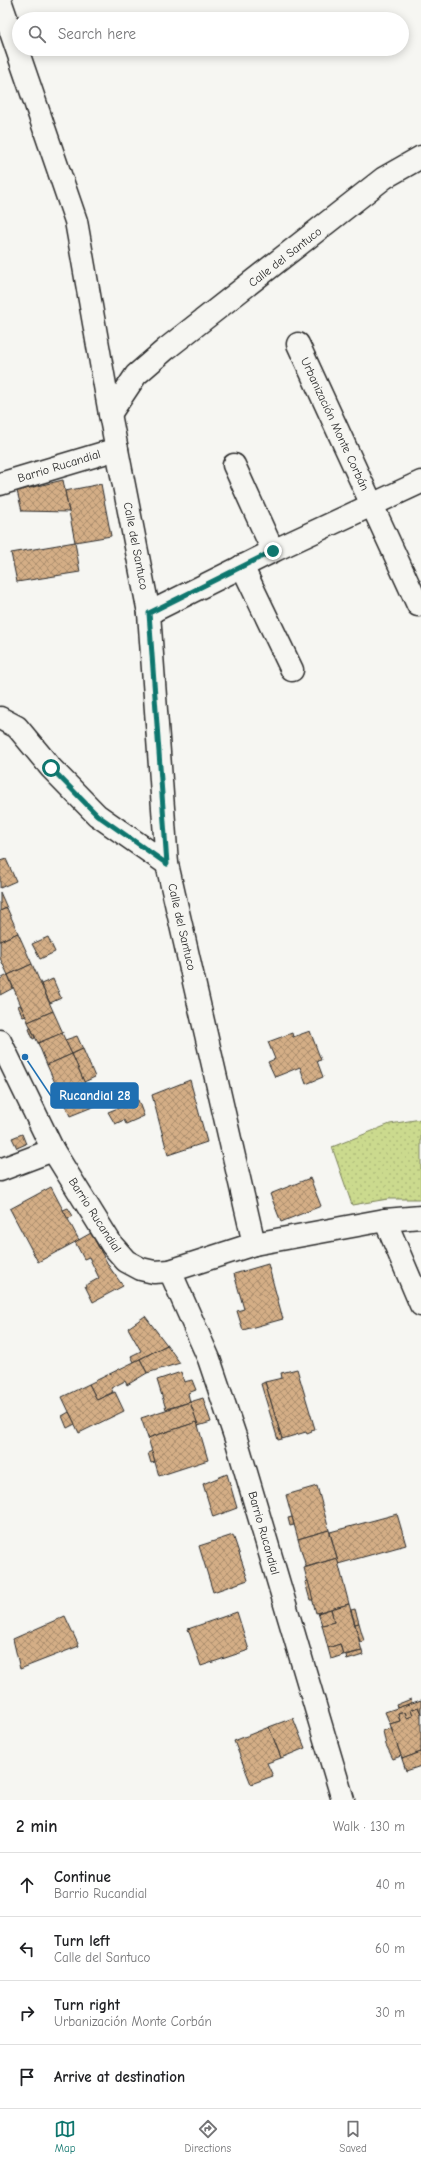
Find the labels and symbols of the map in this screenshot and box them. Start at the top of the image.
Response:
street label: Calle del Santuco [246,224,324,290]
street label: Urbanización Monte Corbán [298,355,372,493]
street label: Barrio Rucandial [16,447,102,485]
street label: Calle del Santuco [121,501,151,591]
route end [264,542,282,560]
route start [42,759,60,777]
street label: Calle del Santuco [165,882,199,972]
callout: Rucandial 28 [51,1083,138,1108]
text: Rucandial 28 [59,1088,131,1103]
street label: Barrio Rucandial [66,1175,124,1255]
street label: Barrio Rucandial [245,1490,283,1576]

